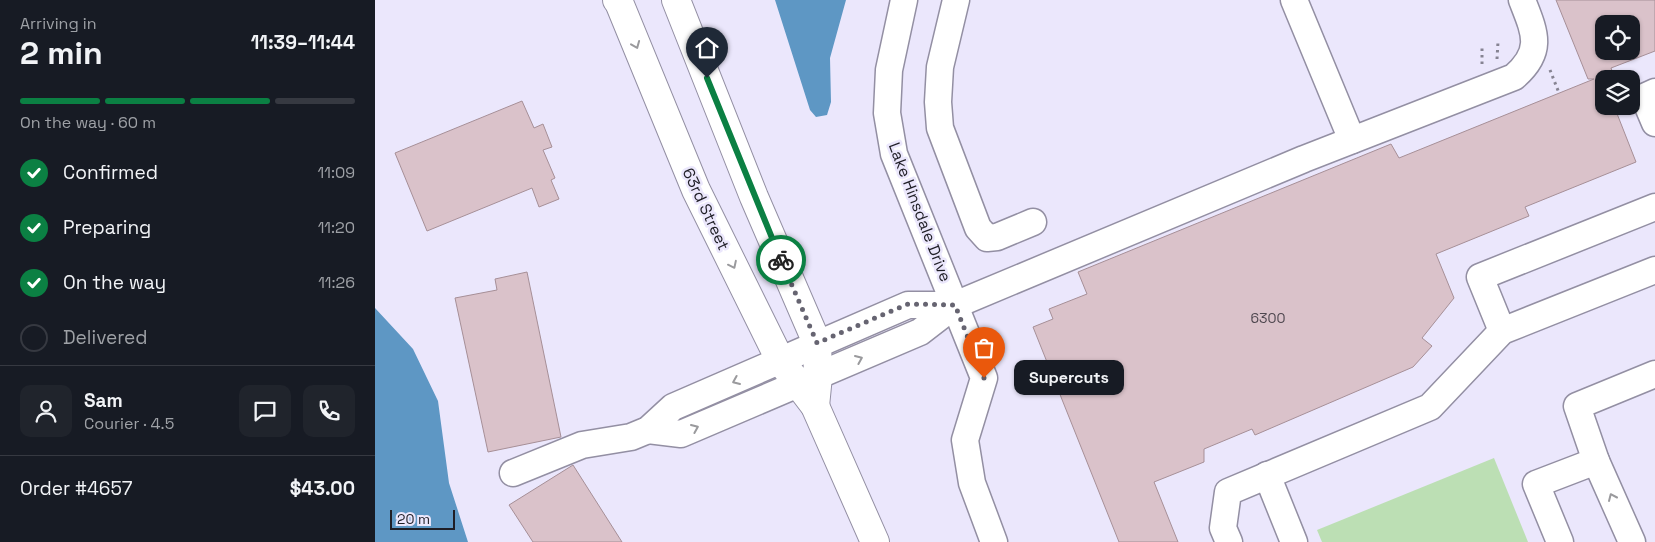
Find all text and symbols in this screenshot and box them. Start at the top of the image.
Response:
text: Arriving in [20,13,97,34]
map controls [1595,15,1640,115]
button: locate [1595,15,1640,60]
pin [686,27,728,78]
text: 11:39–11:44 [251,30,355,55]
text: 2 min [20,33,103,73]
icon: home [693,34,721,62]
one-way arrow [630,40,641,49]
button: layers [1595,70,1640,115]
text: On the way · 60 m [20,112,156,133]
street label: Lake Hinsdale Drive [884,139,956,285]
icon: check [20,159,48,187]
text: Confirmed [63,160,158,185]
text: 11:09 [318,162,355,183]
street label: 63rd Street [678,164,734,254]
icon: check [20,214,48,242]
text: Preparing [63,215,151,240]
text: 11:20 [318,217,355,238]
courier [756,235,806,285]
icon: bike [767,246,795,274]
one-way arrow [727,260,737,269]
icon: check [20,269,48,297]
text: On the way [63,270,166,295]
text: 11:26 [318,272,355,293]
house number: 6300 [1251,309,1286,327]
text: Delivered [63,325,148,350]
pin [963,327,1005,378]
icon: bag [970,334,998,362]
one-way arrow [854,355,863,365]
callout: Supercuts [1014,360,1124,396]
text: Supercuts [1029,367,1109,388]
one-way arrow [732,374,741,385]
button: person [20,385,72,437]
button: chat [239,385,291,437]
button: phone [303,385,355,437]
text: Sam [84,388,123,413]
text: Courier · 4.5 [84,413,174,434]
one-way arrow [690,424,699,434]
text: Order #4657 [20,476,132,501]
text: $43.00 [290,476,355,501]
one-way arrow [1607,493,1618,502]
scale bar [390,507,455,530]
text: 20 m [397,510,430,528]

